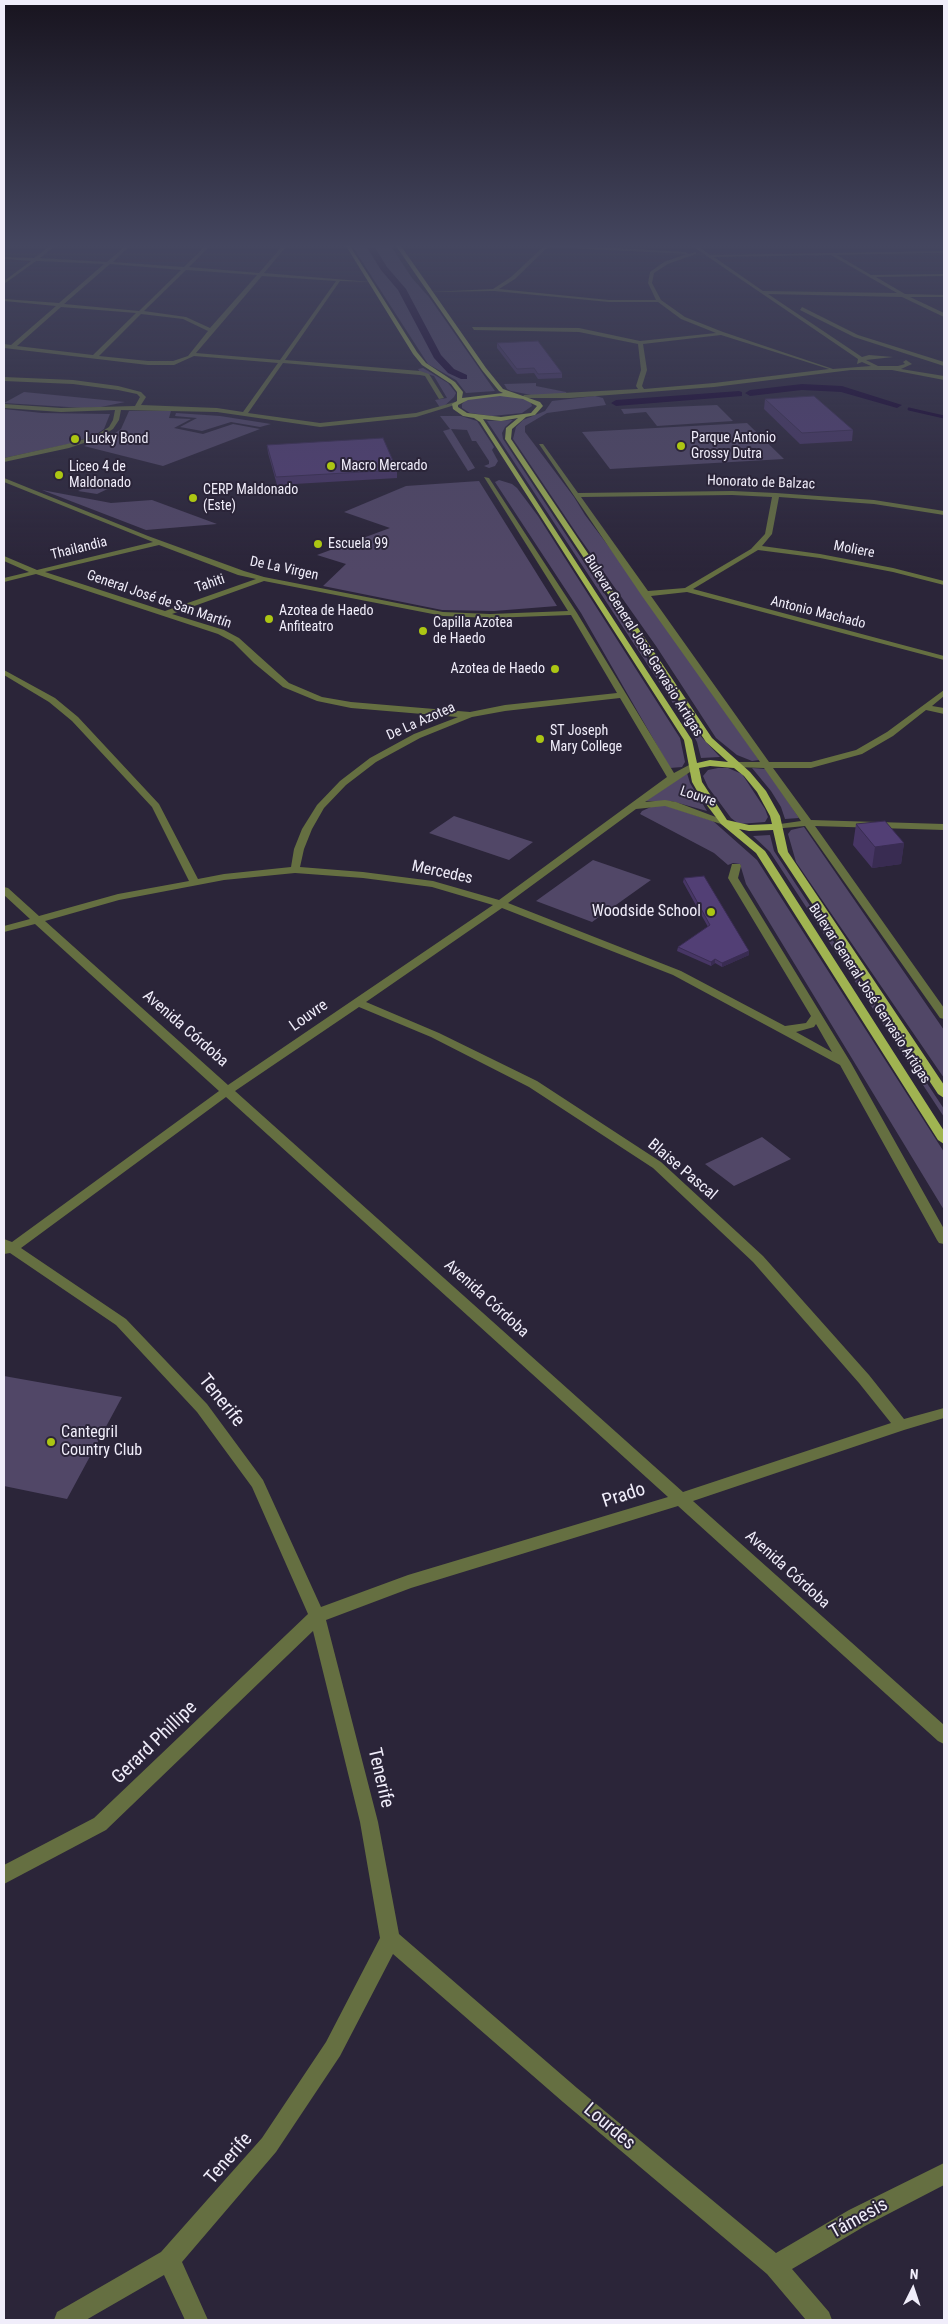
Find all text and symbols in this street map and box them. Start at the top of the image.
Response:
place label: Parque Antonio Grossy Dutra [691,430,776,462]
place label: Lucky Bond [85,431,148,447]
marker: Lucky Bond [69,433,81,445]
marker: Parque Antonio Grossy Dutra [675,440,687,452]
place label: Macro Mercado [341,458,428,474]
place label: Liceo 4 de Maldonado [69,459,131,492]
marker: Macro Mercado [325,460,337,472]
marker: Liceo 4 de Maldonado [53,469,65,481]
street label: Honorato de Balzac [707,473,815,493]
place label: CERP Maldonado (Este) [203,482,298,514]
marker: CERP Maldonado (Este) [187,492,199,504]
street label: Thailandia [49,534,109,564]
place label: Escuela 99 [328,536,388,552]
marker: Escuela 99 [312,538,324,550]
street label: Moliere [832,538,876,562]
street label: Bulevar General José Gervasio Artigas [580,552,706,740]
street label: De La Virgen [248,554,320,584]
street label: General José de San Martín [84,567,234,633]
street label: Tahiti [193,571,227,597]
street label: Antonio Machado [769,593,867,633]
place label: Azotea de Haedo Anfiteatro [279,603,373,636]
marker: Azotea de Haedo Anfiteatro [263,613,275,625]
place label: Capilla Azotea de Haedo [433,615,513,648]
marker: Capilla Azotea de Haedo [417,625,429,637]
place label: Azotea de Haedo [451,661,545,677]
marker: Azotea de Haedo [549,663,561,675]
street label: De La Azotea [384,699,458,745]
place label: ST Joseph Mary College [550,723,622,756]
marker: ST Joseph Mary College [534,733,546,745]
street label: Louvre [678,783,718,811]
street label: Mercedes [410,857,474,889]
street label: Bulevar General José Gervasio Artigas [804,901,934,1087]
place label: Woodside School [592,902,701,922]
marker: Woodside School [705,906,717,918]
street label: Avenida Córdoba [138,987,232,1071]
street label: Louvre [286,996,332,1036]
street label: Blaise Pascal [643,1135,721,1205]
street label: Avenida Córdoba [440,1256,532,1342]
street label: Tenerife [193,1370,249,1432]
place label: Cantegril Country Club [61,1423,142,1461]
marker: Cantegril Country Club [45,1436,57,1448]
street label: Prado [600,1478,648,1514]
street label: Avenida Córdoba [741,1527,833,1613]
street label: Gerard Phillipe [108,1697,202,1789]
street label: Tenerife [362,1746,398,1810]
street label: Lourdes [579,2099,639,2155]
street label: Tenerife [200,2129,258,2189]
street label: Támesis [826,2194,892,2244]
north arrow [888,2264,938,2314]
text: N [909,2266,919,2282]

